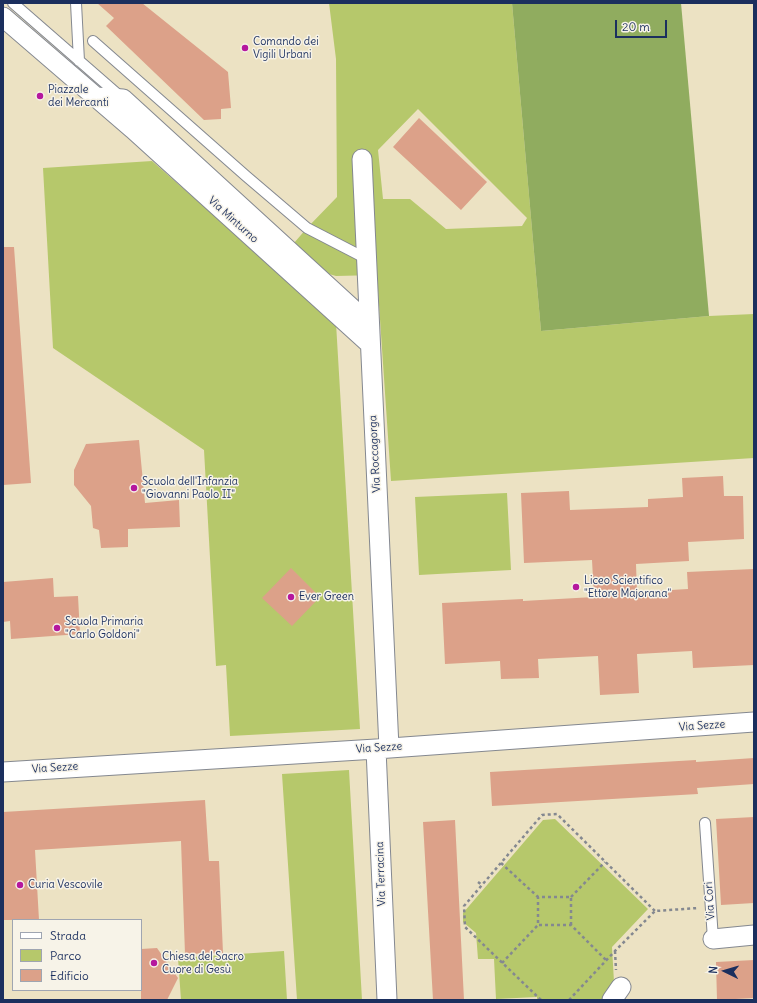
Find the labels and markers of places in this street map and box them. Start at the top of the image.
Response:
place label: Comando dei Vigili Urbani [253,35,319,61]
marker: Comando dei Vigili Urbani [240,43,250,53]
place label: Piazzale dei Mercanti [48,83,109,109]
marker: Piazzale dei Mercanti [35,91,45,101]
place label: Scuola dell'Infanzia "Giovanni Paolo II" [142,475,238,501]
marker: Scuola dell'Infanzia "Giovanni Paolo II" [129,483,139,493]
place label: Liceo Scientifico "Ettore Majorana" [584,574,671,600]
marker: Liceo Scientifico "Ettore Majorana" [571,582,581,592]
place label: Ever Green [299,590,354,604]
marker: Ever Green [286,592,296,602]
place label: Scuola Primaria "Carlo Goldoni" [65,615,143,641]
marker: Scuola Primaria "Carlo Goldoni" [52,623,62,633]
place label: Curia Vescovile [28,878,103,892]
marker: Curia Vescovile [15,880,25,890]
place label: Chiesa del Sacro Cuore di Gesù [162,950,244,976]
marker: Chiesa del Sacro Cuore di Gesù [149,958,159,968]

